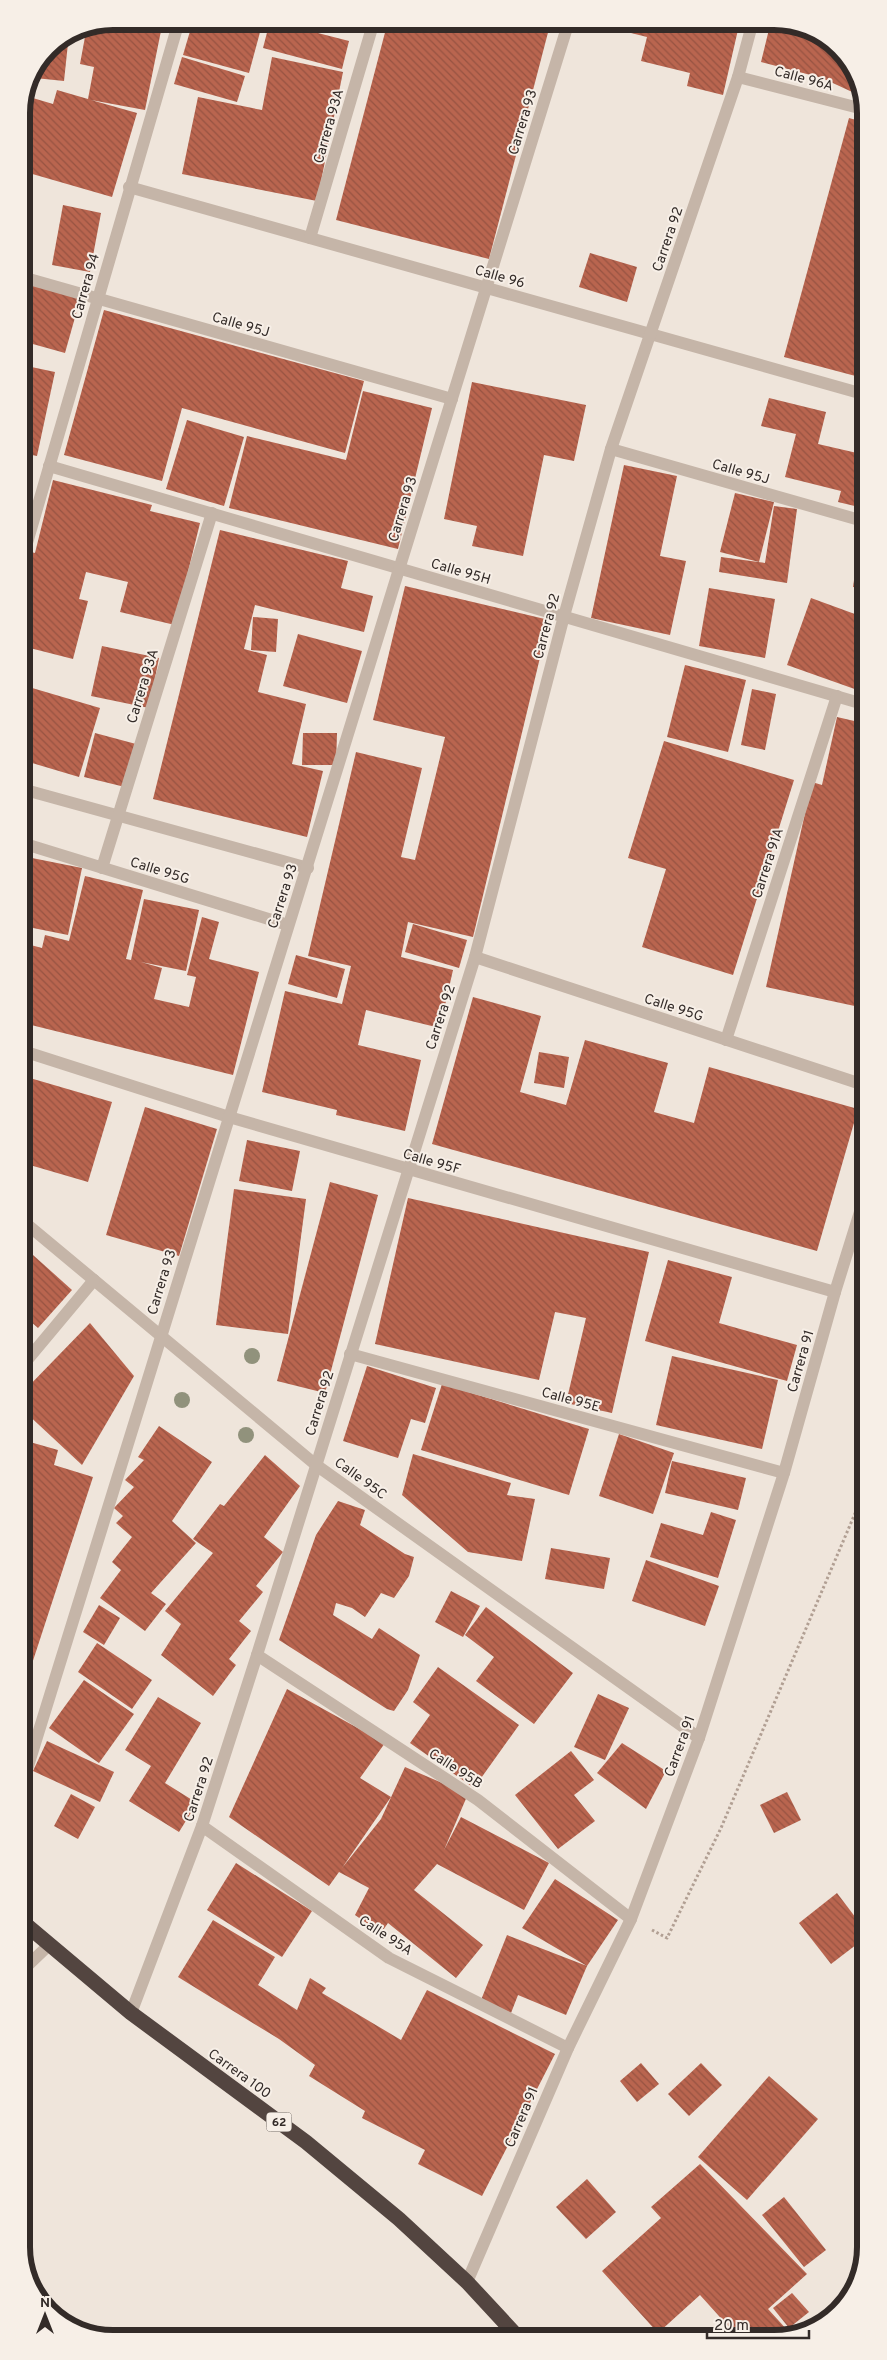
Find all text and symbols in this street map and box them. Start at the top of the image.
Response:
street label: Calle 96A [772,63,835,95]
street label: Carrera 93A [311,87,348,166]
street label: Carrera 93 [505,88,541,157]
street label: Carrera 92 [649,205,687,274]
street label: Carrera 94 [69,252,104,321]
street label: Calle 96 [473,262,527,293]
street label: Calle 95J [210,309,271,342]
street label: Calle 95J [710,456,771,489]
street label: Carrera 93 [385,475,421,544]
street label: Calle 95H [429,556,492,589]
street label: Carrera 92 [531,592,564,661]
street label: Carrera 93A [124,647,163,726]
street label: Carrera 91A [749,826,788,901]
street label: Calle 95G [128,854,191,889]
street label: Carrera 93 [265,862,302,931]
street label: Carrera 92 [423,983,460,1052]
street label: Calle 95G [642,991,705,1026]
street label: Calle 95F [401,1146,463,1179]
street label: Carrera 93 [144,1248,180,1317]
street label: Carrera 91 [784,1328,818,1395]
street label: Carrera 92 [302,1369,338,1438]
street label: Calle 95E [539,1384,602,1416]
street label: Calle 95C [331,1454,390,1504]
street label: Carrera 91 [661,1713,699,1780]
street label: Calle 95B [425,1746,485,1793]
street label: Carrera 92 [181,1755,218,1824]
street label: Calle 95A [355,1913,415,1960]
street label: Carrera 100 [204,2046,274,2103]
street label: Carrera 91 [502,2085,543,2150]
road number: 62 [266,2112,292,2132]
north arrow [20,2290,70,2340]
text: N [40,2295,50,2312]
scale bar [707,2308,810,2340]
text: 20 m [714,2317,749,2336]

